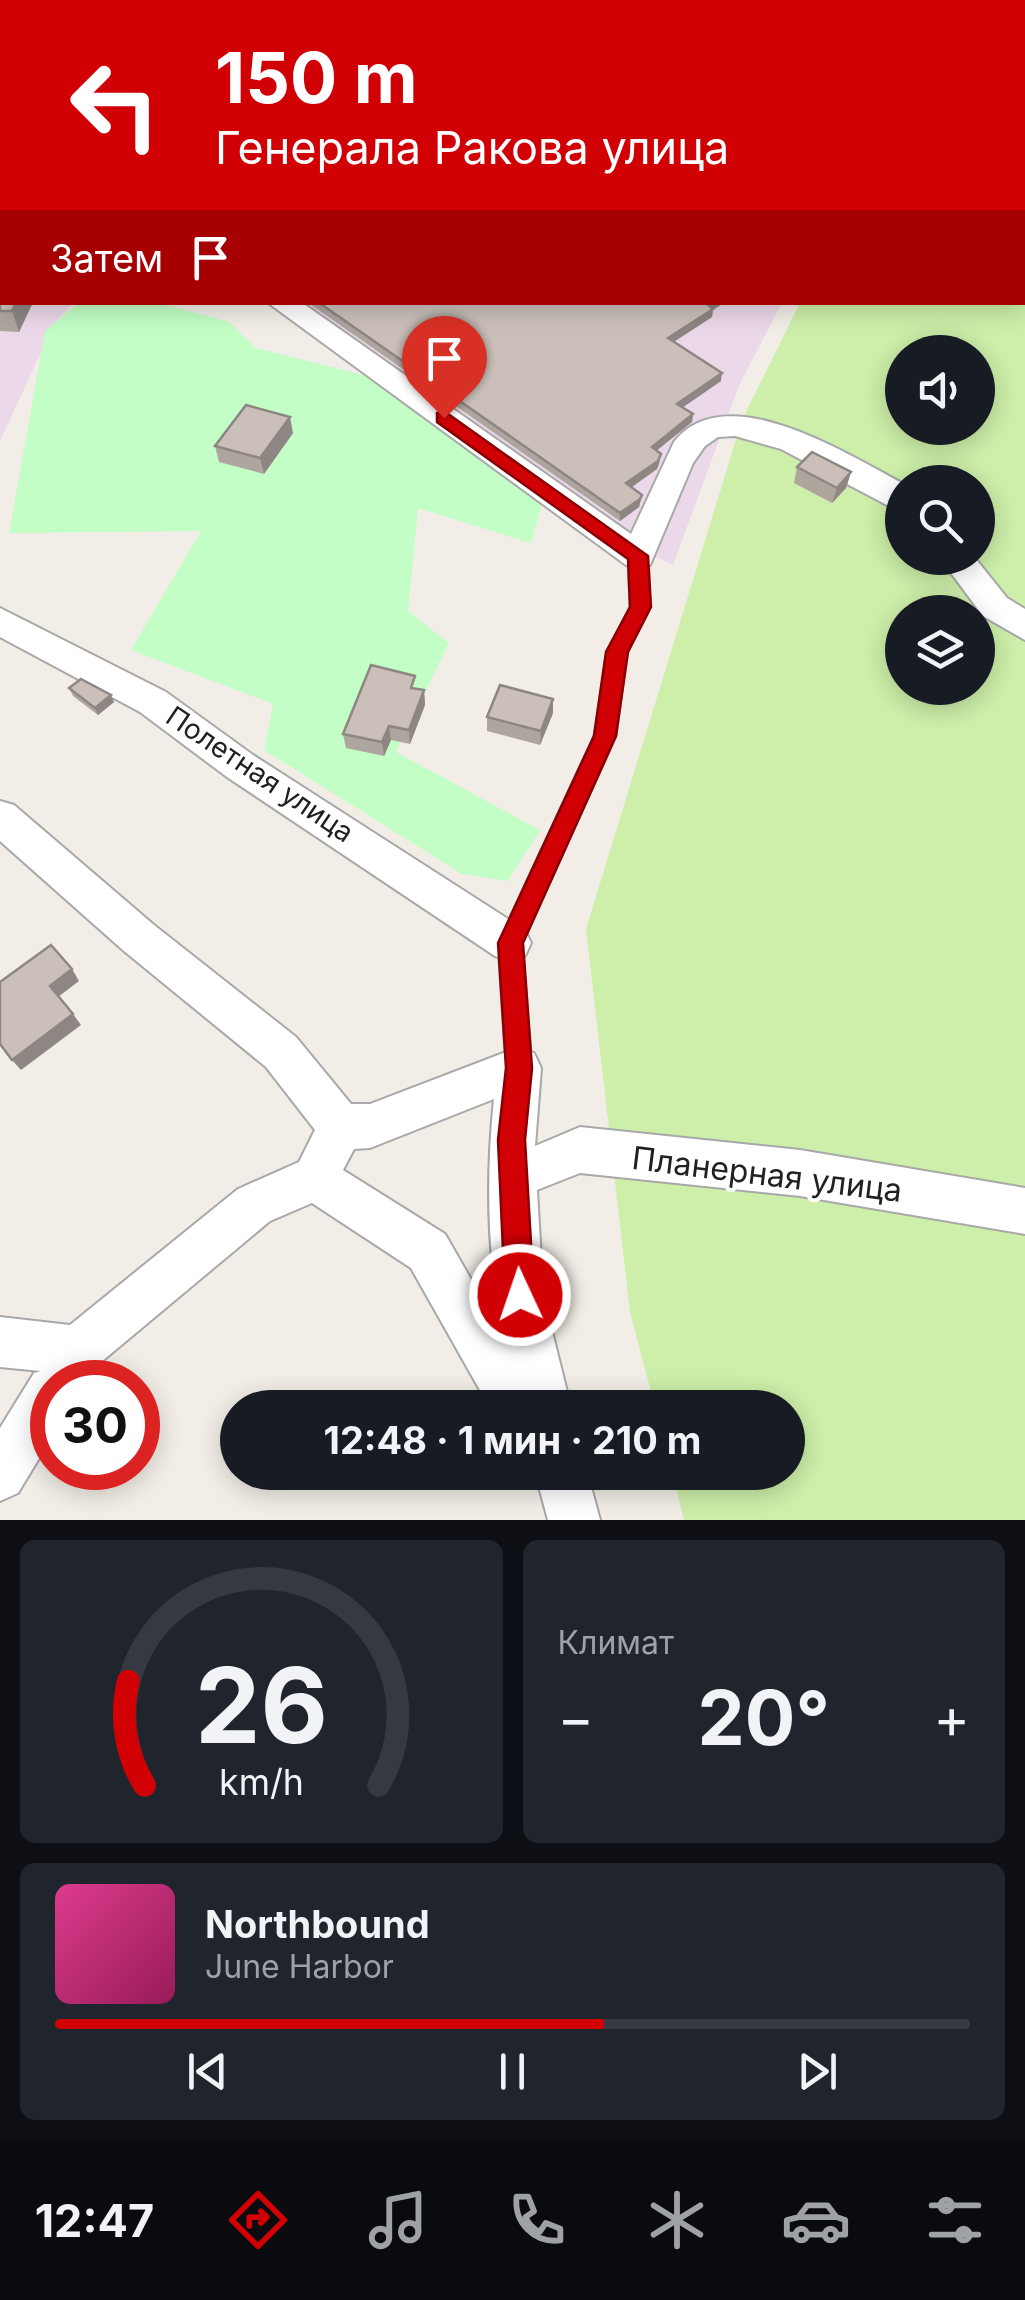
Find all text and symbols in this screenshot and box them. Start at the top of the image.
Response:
text: 150 m [215,35,418,120]
icon: left [50,40,180,170]
text: Генерала Ракова улица [215,120,729,175]
icon: arrive [183,230,238,285]
text: Затем [50,235,163,281]
pin [402,316,487,419]
icon: arrive [417,331,472,386]
map controls [885,335,995,705]
button: sound [885,335,995,445]
button: search [885,465,995,575]
button: layers [885,595,995,705]
street label: Полетная улица [160,699,360,849]
street label: Планерная улица [630,1138,904,1210]
position arrow [468,1243,572,1347]
speed limit sign: 30 [30,1360,160,1490]
text: 12:48 · 1 мин · 210 m [324,1417,702,1463]
text: Климат [558,1623,674,1662]
text: 26 [195,1642,328,1768]
text: 20° [698,1672,830,1763]
text: − [558,1685,594,1751]
text: + [934,1685,970,1751]
text: km/h [219,1760,304,1804]
text: Northbound [205,1901,430,1947]
text: June Harbor [205,1947,394,1986]
icon: previous [180,2044,235,2099]
icon: pause [485,2044,540,2099]
icon: next [790,2044,845,2099]
icon: directions [223,2185,293,2255]
icon: music [363,2185,433,2255]
icon: phone [502,2185,572,2255]
icon: climate [642,2185,712,2255]
icon: car [781,2185,851,2255]
icon: filters [920,2185,990,2255]
text: 12:47 [35,2193,154,2248]

